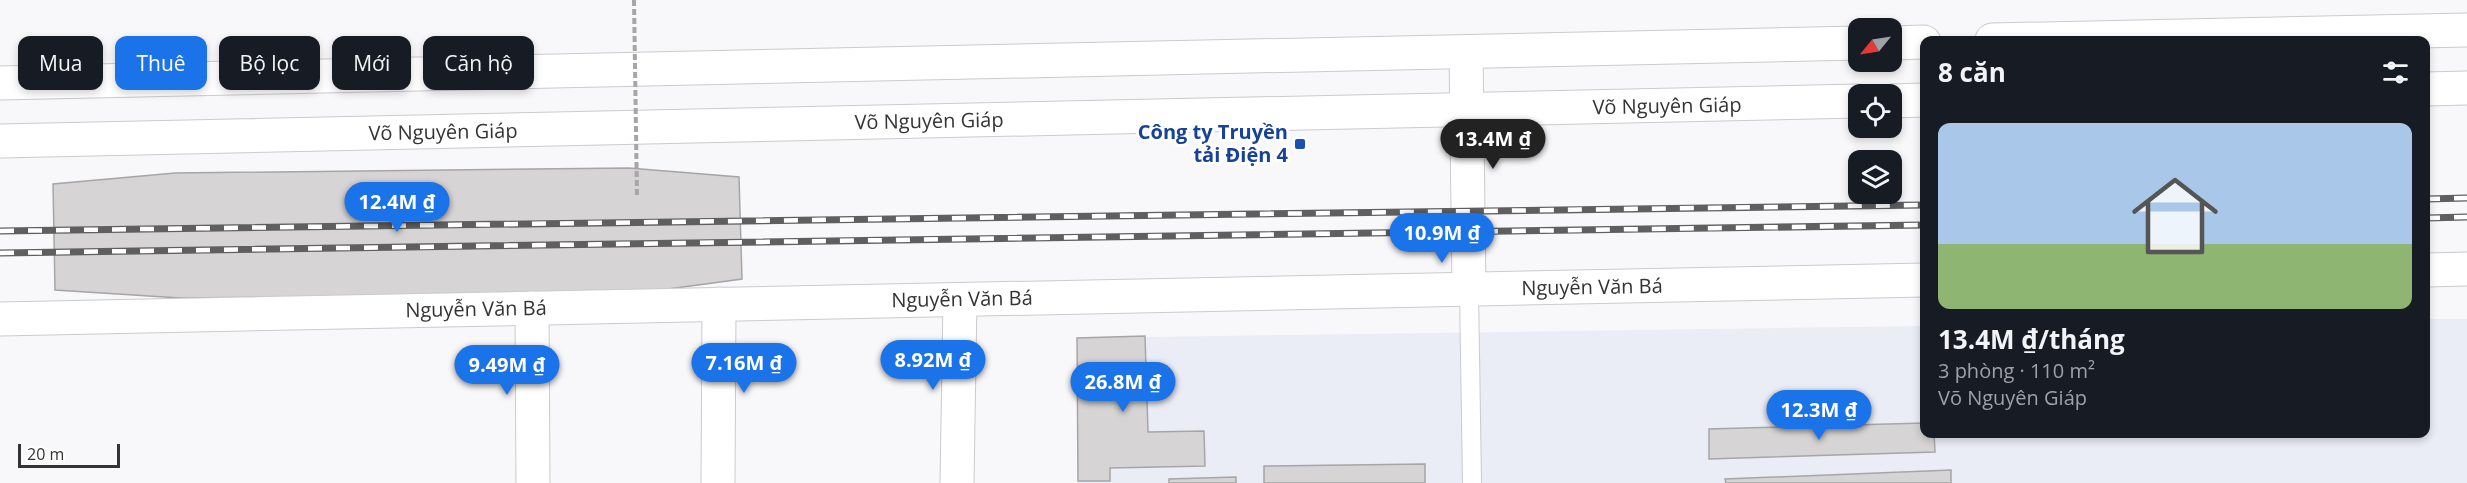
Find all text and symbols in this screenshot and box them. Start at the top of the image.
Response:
north arrow [1848,18,1902,72]
map controls [1848,18,1902,204]
chip: Mua [18,36,103,90]
chip: Thuê [115,36,207,90]
chip: Bộ lọc [219,36,320,90]
chip: Mới [332,36,411,90]
chip: Căn hộ [423,36,534,90]
text: 8 căn [1938,54,2006,90]
icon: filters [2379,56,2412,89]
button: locate [1848,84,1902,138]
street label: Võ Nguyên Giáp [1592,91,1742,120]
street label: Võ Nguyên Giáp [854,106,1004,135]
street label: Võ Nguyên Giáp [368,117,518,146]
place label: Công ty Truyền tải Điện 4 [1138,118,1289,168]
pin: 13.4M ₫ [1438,119,1548,170]
text: 13.4M ₫ [1454,125,1532,152]
marker: Công ty Truyền tải Điện 4 [1293,137,1307,151]
button: layers [1848,150,1902,204]
icon: home [2121,162,2229,270]
pin: 12.4M ₫ [342,182,452,233]
text: 12.4M ₫ [358,188,436,215]
pin: 10.9M ₫ [1387,213,1497,264]
text: 10.9M ₫ [1403,219,1481,246]
street label: Nguyễn Văn Bá [1521,272,1663,301]
street label: Nguyễn Văn Bá [891,284,1033,313]
street label: Nguyễn Văn Bá [405,294,547,323]
text: 13.4M ₫/tháng [1938,321,2125,357]
pin: 8.92M ₫ [878,340,988,391]
pin: 7.16M ₫ [689,343,799,394]
pin: 9.49M ₫ [452,345,562,396]
text: 8.92M ₫ [894,346,972,373]
text: 7.16M ₫ [705,349,783,376]
text: 9.49M ₫ [468,351,546,378]
text: 3 phòng · 110 m² [1938,357,2095,384]
pin: 26.8M ₫ [1068,362,1178,413]
text: 26.8M ₫ [1084,368,1162,395]
text: Võ Nguyên Giáp [1938,384,2087,411]
pin: 12.3M ₫ [1764,390,1874,441]
text: 12.3M ₫ [1780,396,1858,423]
scale bar [18,441,120,468]
text: 20 m [27,443,64,465]

